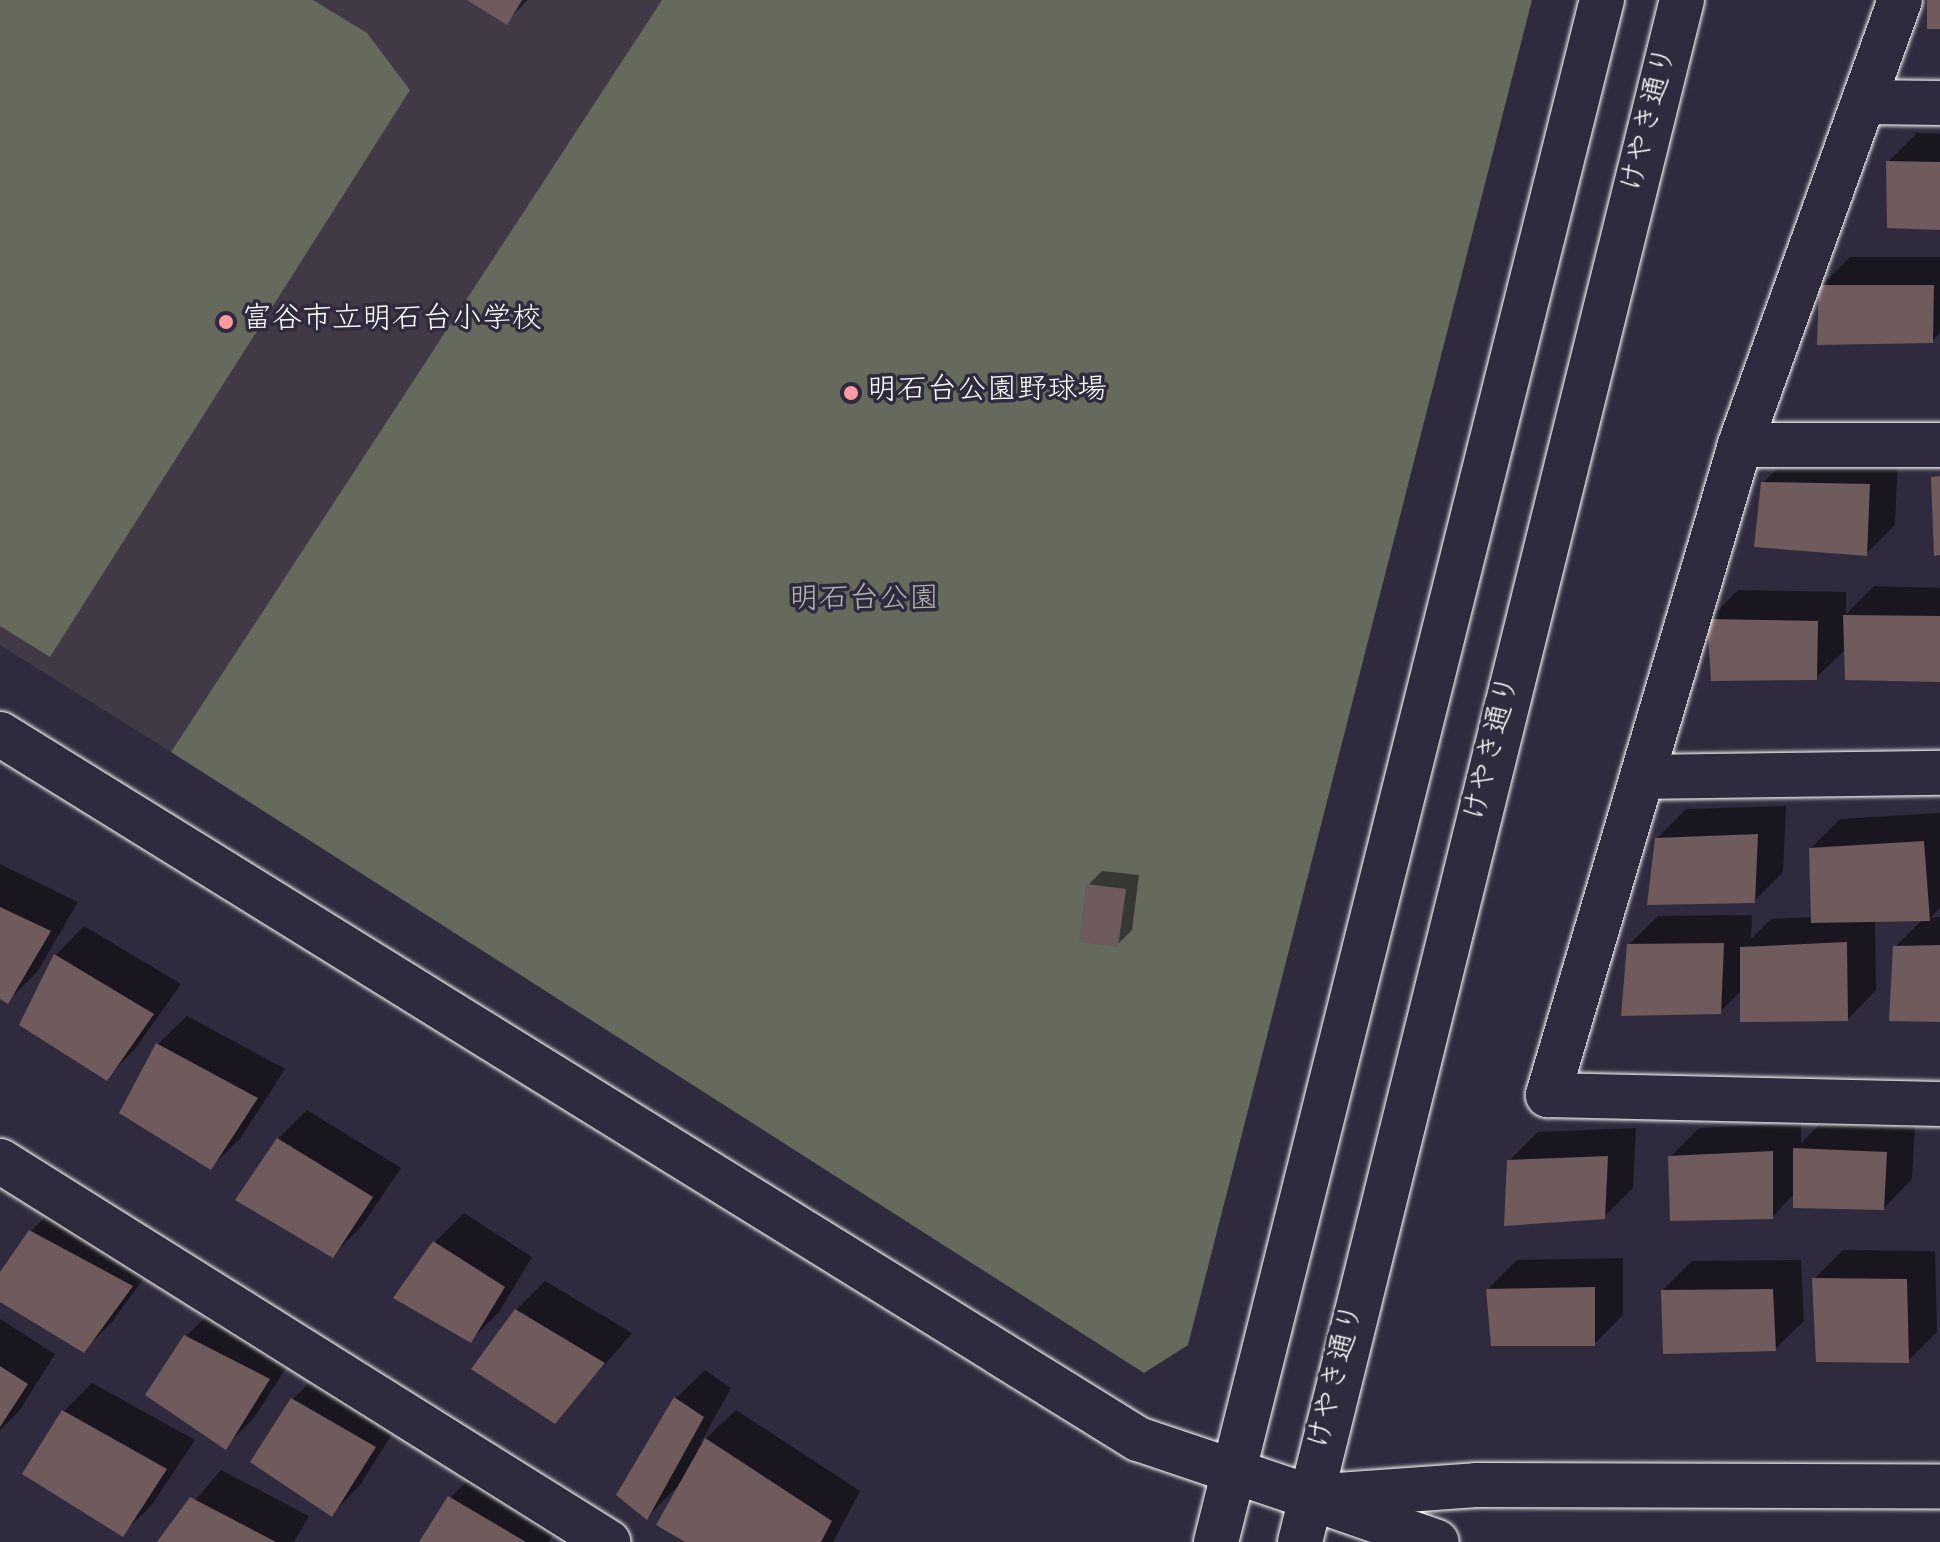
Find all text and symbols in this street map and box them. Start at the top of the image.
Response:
street label: けやき通り [1616,43,1688,197]
place label: 富谷市立明石台小学校 [242,304,542,340]
marker: 富谷市立明石台小学校 [217,313,235,331]
place label: 明石台公園野球場 [867,375,1107,411]
marker: 明石台公園野球場 [842,384,860,402]
park label: 明石台公園 [789,584,939,620]
street label: けやき通り [1459,672,1531,826]
street label: けやき通り [1303,1300,1375,1454]

